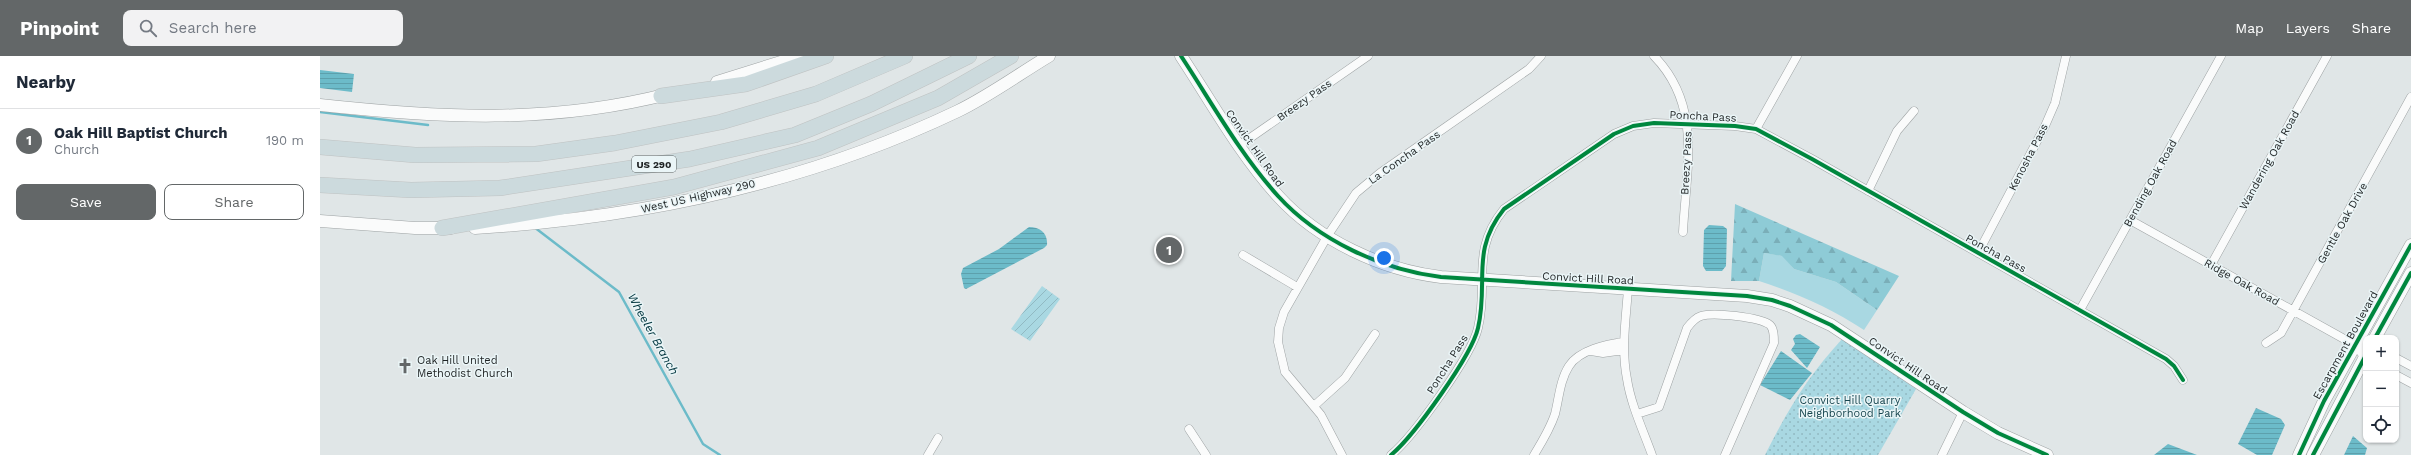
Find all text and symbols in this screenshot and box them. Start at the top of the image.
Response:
search box [123,10,403,46]
text: Pinpoint [20,17,99,40]
icon: search [137,17,159,39]
text: Search here [169,19,257,37]
text: Map [2235,20,2264,36]
text: Layers [2286,20,2330,36]
text: Share [2352,20,2391,36]
text: Nearby [16,72,75,92]
street label: Breezy Pass [1274,77,1334,124]
street label: Convict Hill Road [1223,107,1286,190]
street label: Poncha Pass [1669,108,1737,125]
street label: Wandering Oak Road [2237,108,2302,212]
street label: Kenosha Pass [2006,121,2051,193]
text: Oak Hill Baptist Church [54,124,227,142]
street label: La Concha Pass [1366,128,1443,187]
street label: Breezy Pass [1678,131,1695,195]
text: 1 [26,133,32,148]
text: 190 m [266,133,304,148]
street label: Bending Oak Road [2121,137,2180,229]
text: Church [54,142,99,157]
road number: US 290 [632,156,676,172]
street label: West US Highway 290 [640,177,757,216]
street label: Gentle Oak Drive [2315,180,2370,266]
button: Save [16,184,156,220]
button: Share [164,184,304,220]
street label: Poncha Pass [1963,231,2028,276]
pin: 1 [1156,235,1182,265]
your location [1374,248,1394,268]
street label: Ridge Oak Road [2202,256,2282,309]
street label: Convict Hill Road [1542,270,1634,287]
street label: Escarpment Boulevard [2310,289,2381,402]
water label: Wheeler Branch [625,291,681,377]
street label: Poncha Pass [1424,332,1471,396]
street label: Convict Hill Road [1866,334,1949,397]
map controls [2363,335,2399,443]
button: + [2363,335,2399,371]
place label: Oak Hill United Methodist Church [417,354,513,380]
church icon: Oak Hill United Methodist Church [396,357,414,375]
button: − [2363,371,2399,407]
park label: Convict Hill Quarry Neighborhood Park [1799,394,1901,420]
button: locate [2363,407,2399,443]

